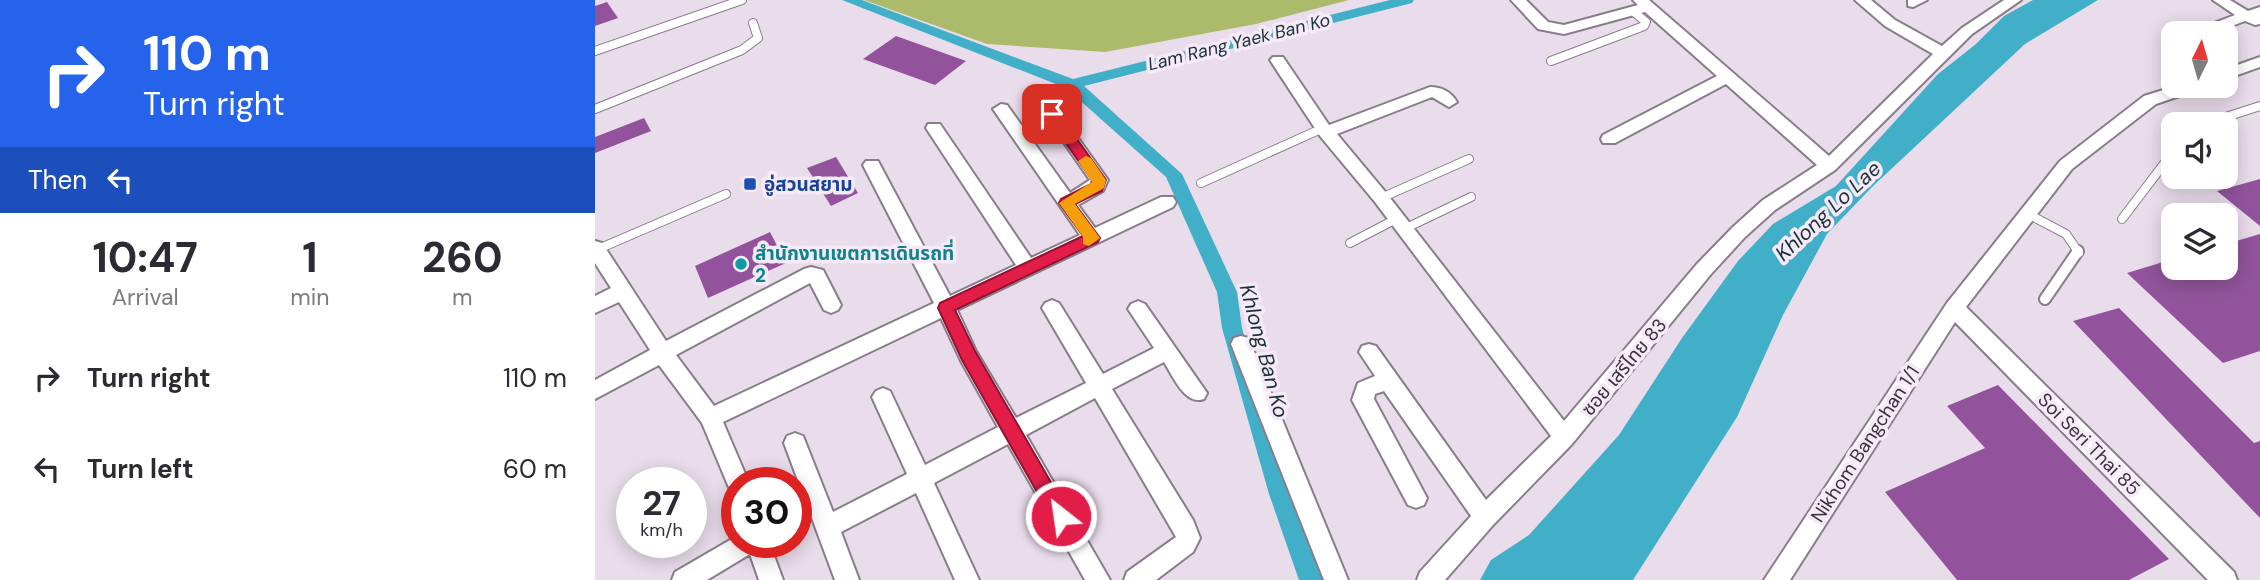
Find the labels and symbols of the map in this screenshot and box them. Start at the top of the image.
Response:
water label: Lam Rang Yaek Ban Ko [1145,8,1333,76]
north arrow [2161,21,2238,98]
pin [1022,84,1082,144]
water label: Khlong Lo Lae [1769,155,1887,267]
place label: อู่สวนสยาม [764,172,853,197]
marker: อู่สวนสยาม [742,176,758,192]
place label: สำนักงานเขตการเดินรถที่ 2 [755,239,954,288]
marker: สำนักงานเขตการเดินรถที่ 2 [733,256,749,272]
water label: Khlong Ban Ko [1233,281,1295,421]
street label: ซอย เสรีไทย 83 [1576,313,1672,421]
street label: Nikhom Bangchan 1/1 [1805,361,1925,527]
street label: Soi Seri Thai 85 [2032,387,2146,501]
speed limit sign: 30 [721,467,812,558]
position arrow [1024,479,1098,553]

